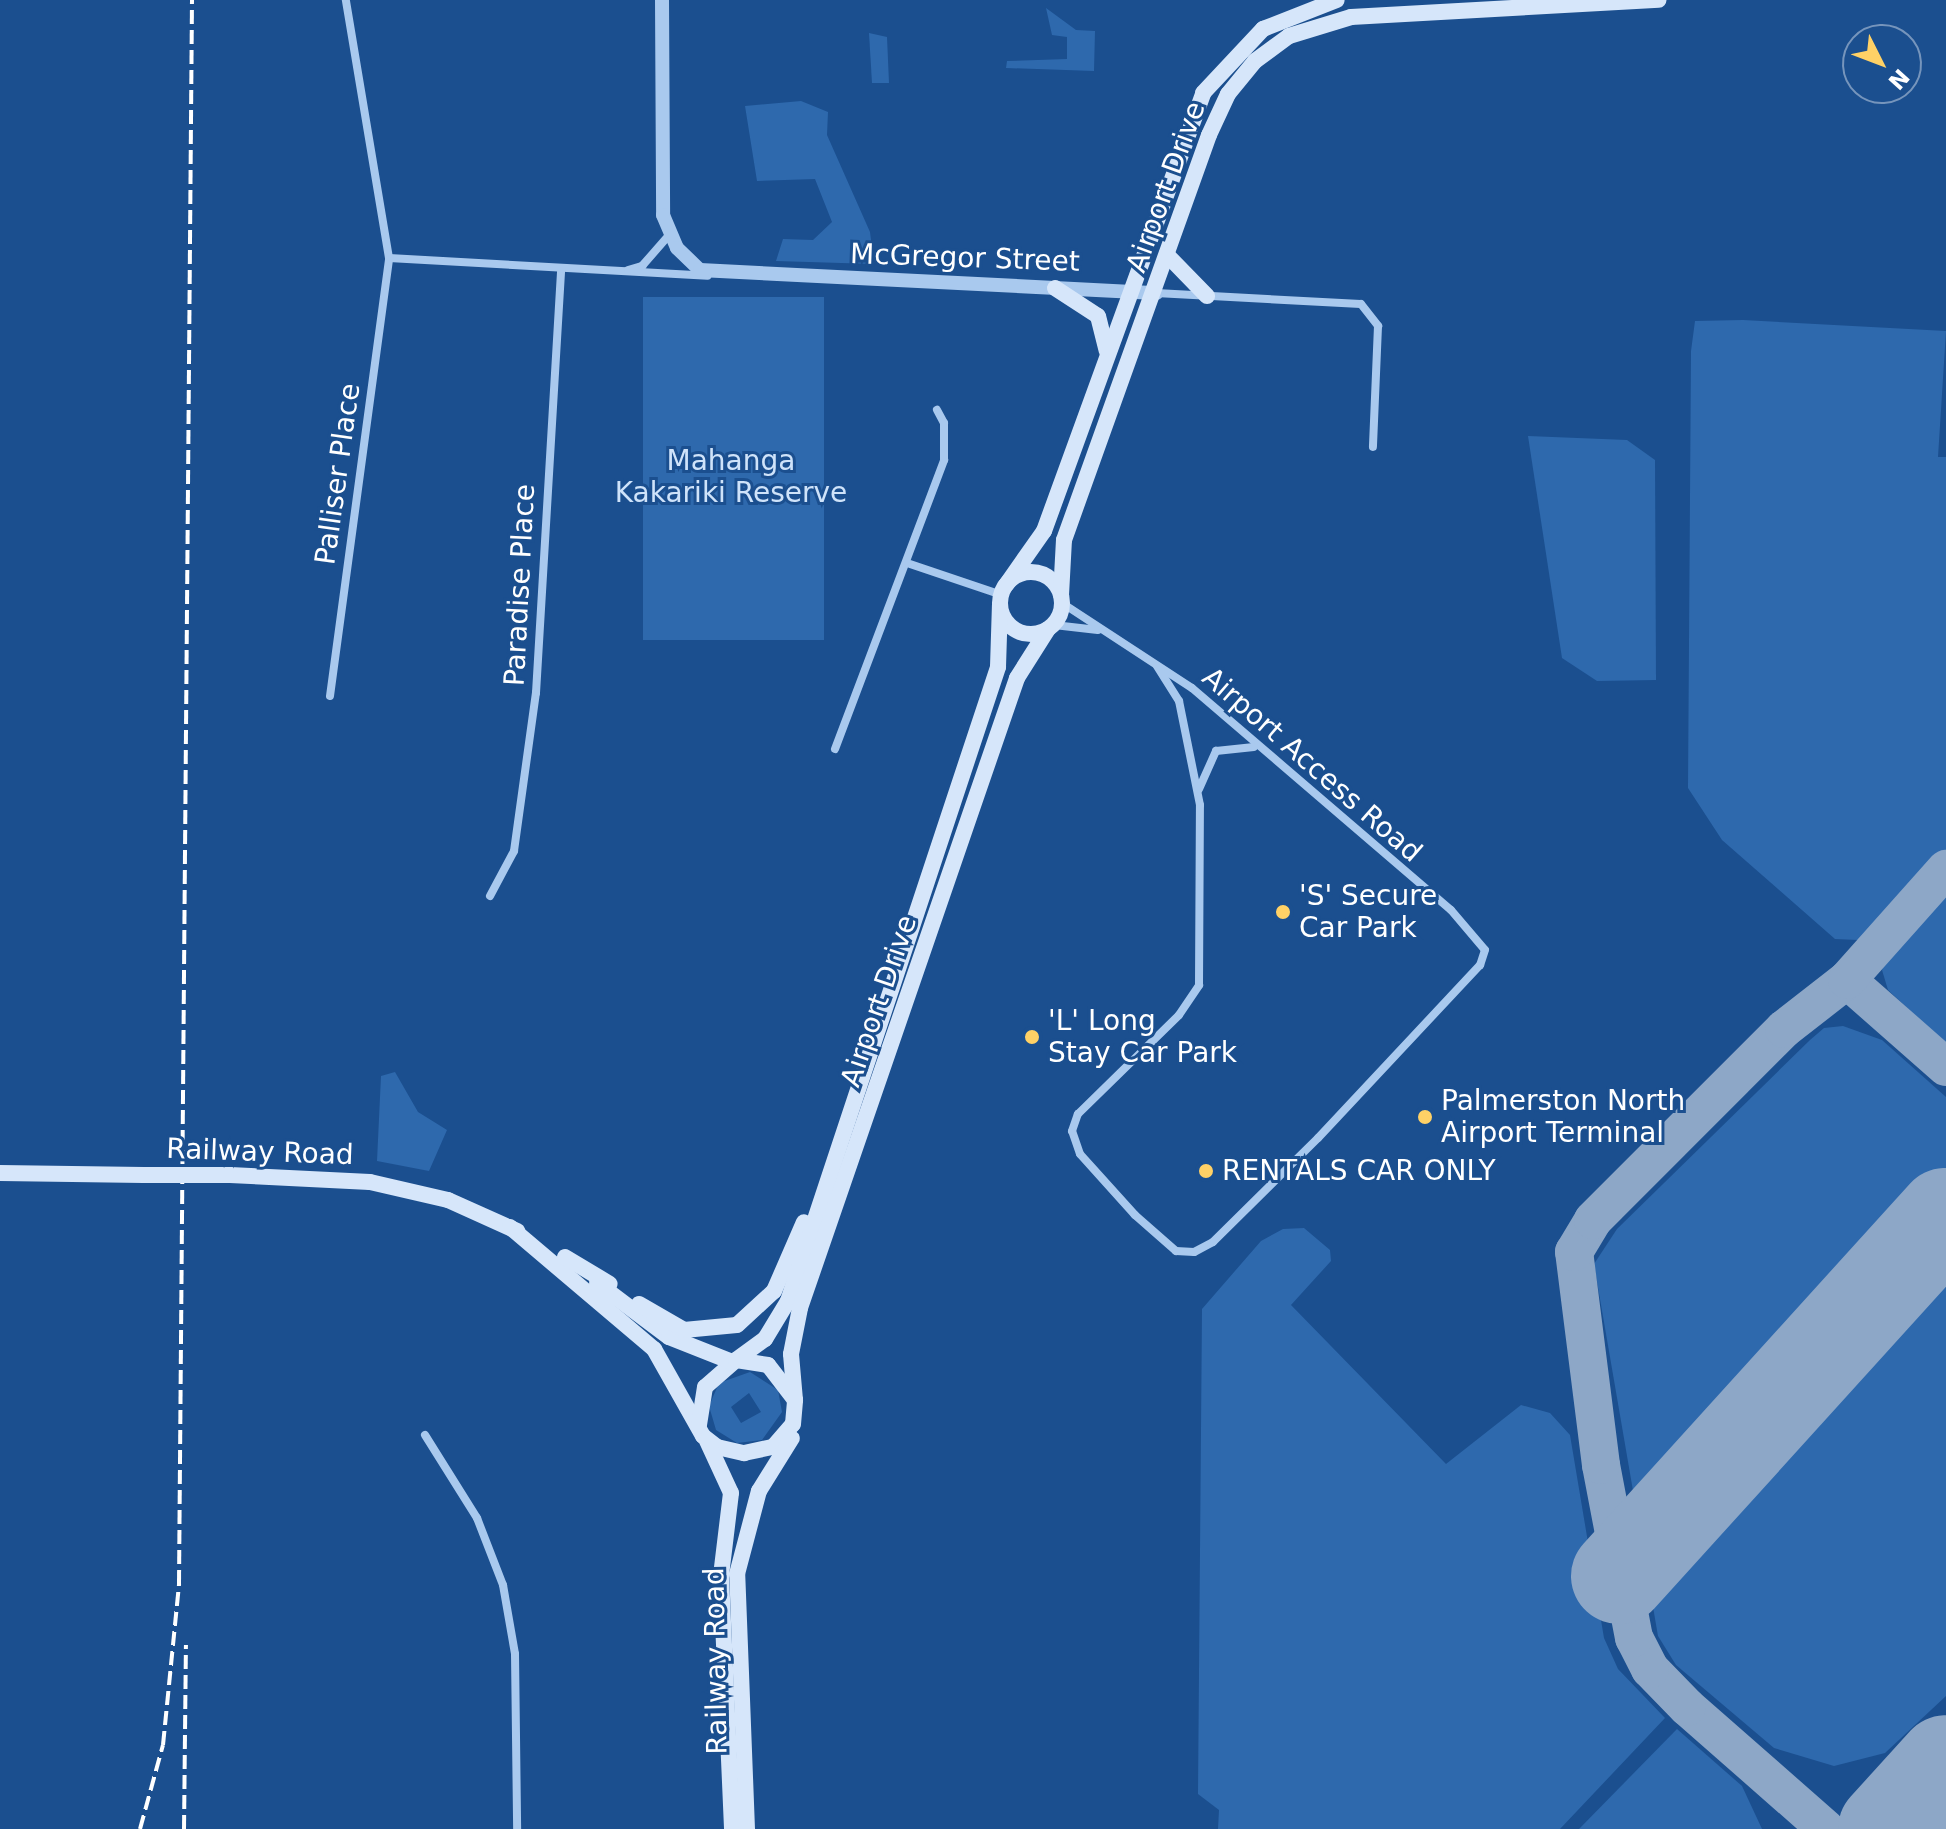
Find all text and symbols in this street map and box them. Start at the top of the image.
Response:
north arrow [1842,24,1922,104]
text: N [1883,64,1914,94]
street label: Airport Drive [1120,97,1212,277]
street label: McGregor Street [850,237,1080,279]
street label: Palliser Place [309,381,367,567]
park label: Mahanga Kakariki Reserve [615,444,847,510]
street label: Paradise Place [498,483,542,687]
street label: Airport Access Road [1195,661,1429,869]
place label: 'S' Secure Car Park [1299,879,1437,945]
marker: 'S' Secure Car Park [1274,903,1292,921]
street label: Airport Drive [834,911,924,1091]
place label: 'L' Long Stay Car Park [1048,1004,1237,1070]
marker: 'L' Long Stay Car Park [1023,1028,1041,1046]
place label: Palmerston North Airport Terminal [1441,1084,1685,1150]
marker: Palmerston North Airport Terminal [1416,1108,1434,1126]
street label: Railway Road [166,1132,354,1172]
place label: RENTALS CAR ONLY [1222,1154,1495,1188]
marker: RENTALS CAR ONLY [1197,1162,1215,1180]
street label: Railway Road [698,1567,734,1755]

